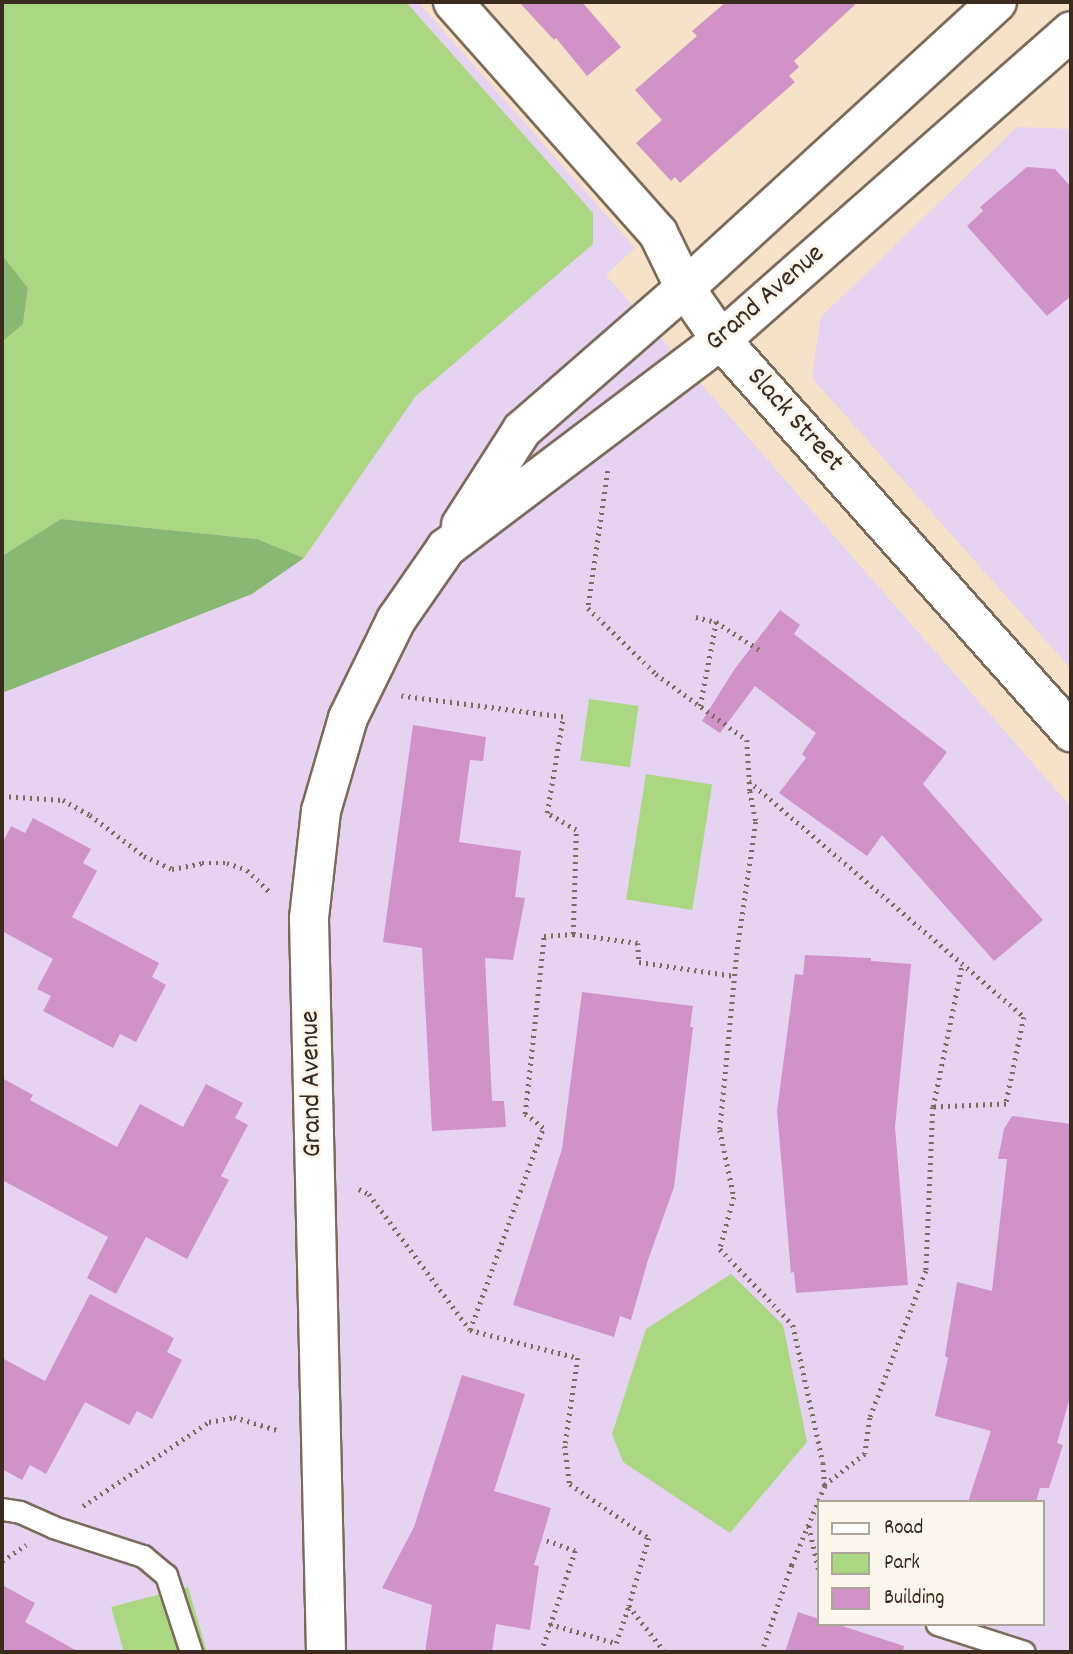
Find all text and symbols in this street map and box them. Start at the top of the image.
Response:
street label: Grand Avenue [700,238,832,360]
street label: Slack Street [738,362,850,480]
street label: Grand Avenue [295,1010,331,1158]
legend [818,1500,1045,1626]
text: Road [884,1514,923,1544]
text: Park [884,1549,920,1579]
text: Building [884,1584,944,1614]

